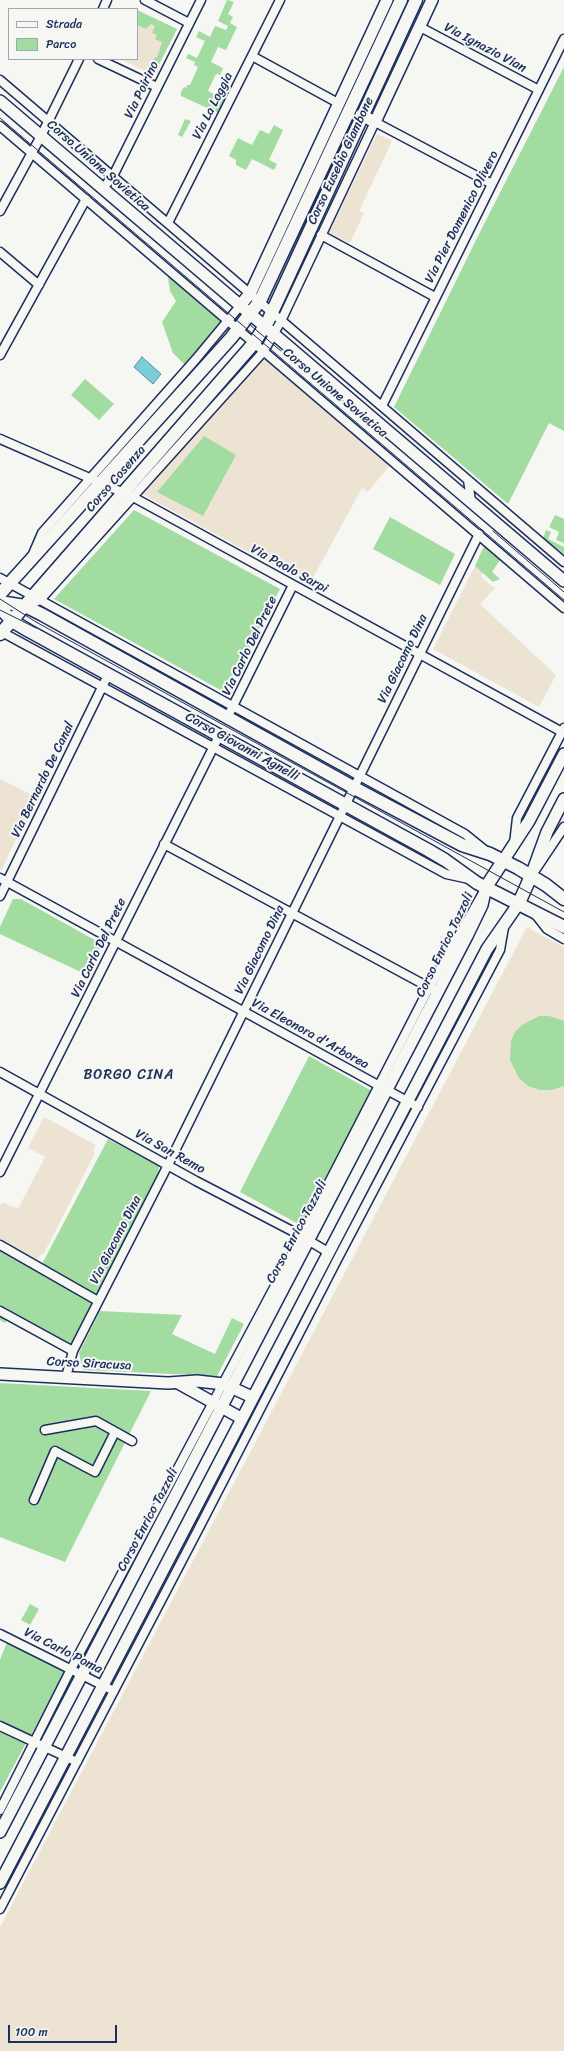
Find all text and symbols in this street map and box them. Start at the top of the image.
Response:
legend [8,8,138,60]
text: Strada [46,13,82,35]
street label: Via Ignazio Vian [441,20,529,76]
text: Parco [46,33,76,55]
street label: Via Poirino [121,59,163,121]
street label: Via La Loggia [189,70,237,142]
street label: Corso Eusebio Giambone [305,95,377,227]
street label: Corso Unione Sovietica [43,117,153,215]
street label: Via Pier Domenico Olivero [422,148,502,286]
street label: Corso Unione Sovietica [280,345,390,441]
street label: Corso Cosenza [83,443,149,515]
street label: Via Paolo Sarpi [248,541,330,597]
street label: Via Carlo Del Prete [219,594,281,698]
street label: Via Giacomo Dina [375,612,431,706]
street label: Corso Giovanni Agnelli [182,709,302,785]
street label: Via Bernardo De Canal [8,720,78,840]
street label: Corso Enrico Tazzoli [413,890,477,1000]
street label: Via Carlo Del Prete [68,896,130,1000]
street label: Via Giacomo Dina [232,903,288,997]
street label: Via Eleonora d'Arborea [249,995,371,1073]
district label: BORGO CINA [83,1067,175,1083]
street label: Via San Remo [132,1126,208,1178]
street label: Corso Enrico Tazzoli [263,1178,331,1286]
street label: Via Giacomo Dina [87,1193,145,1287]
street label: Corso Siracusa [46,1354,132,1374]
street label: Corso Enrico Tazzoli [114,1466,182,1574]
street label: Via Carlo Poma [21,1625,105,1677]
scale bar [10,2017,119,2043]
text: 100 m [15,2021,48,2043]

